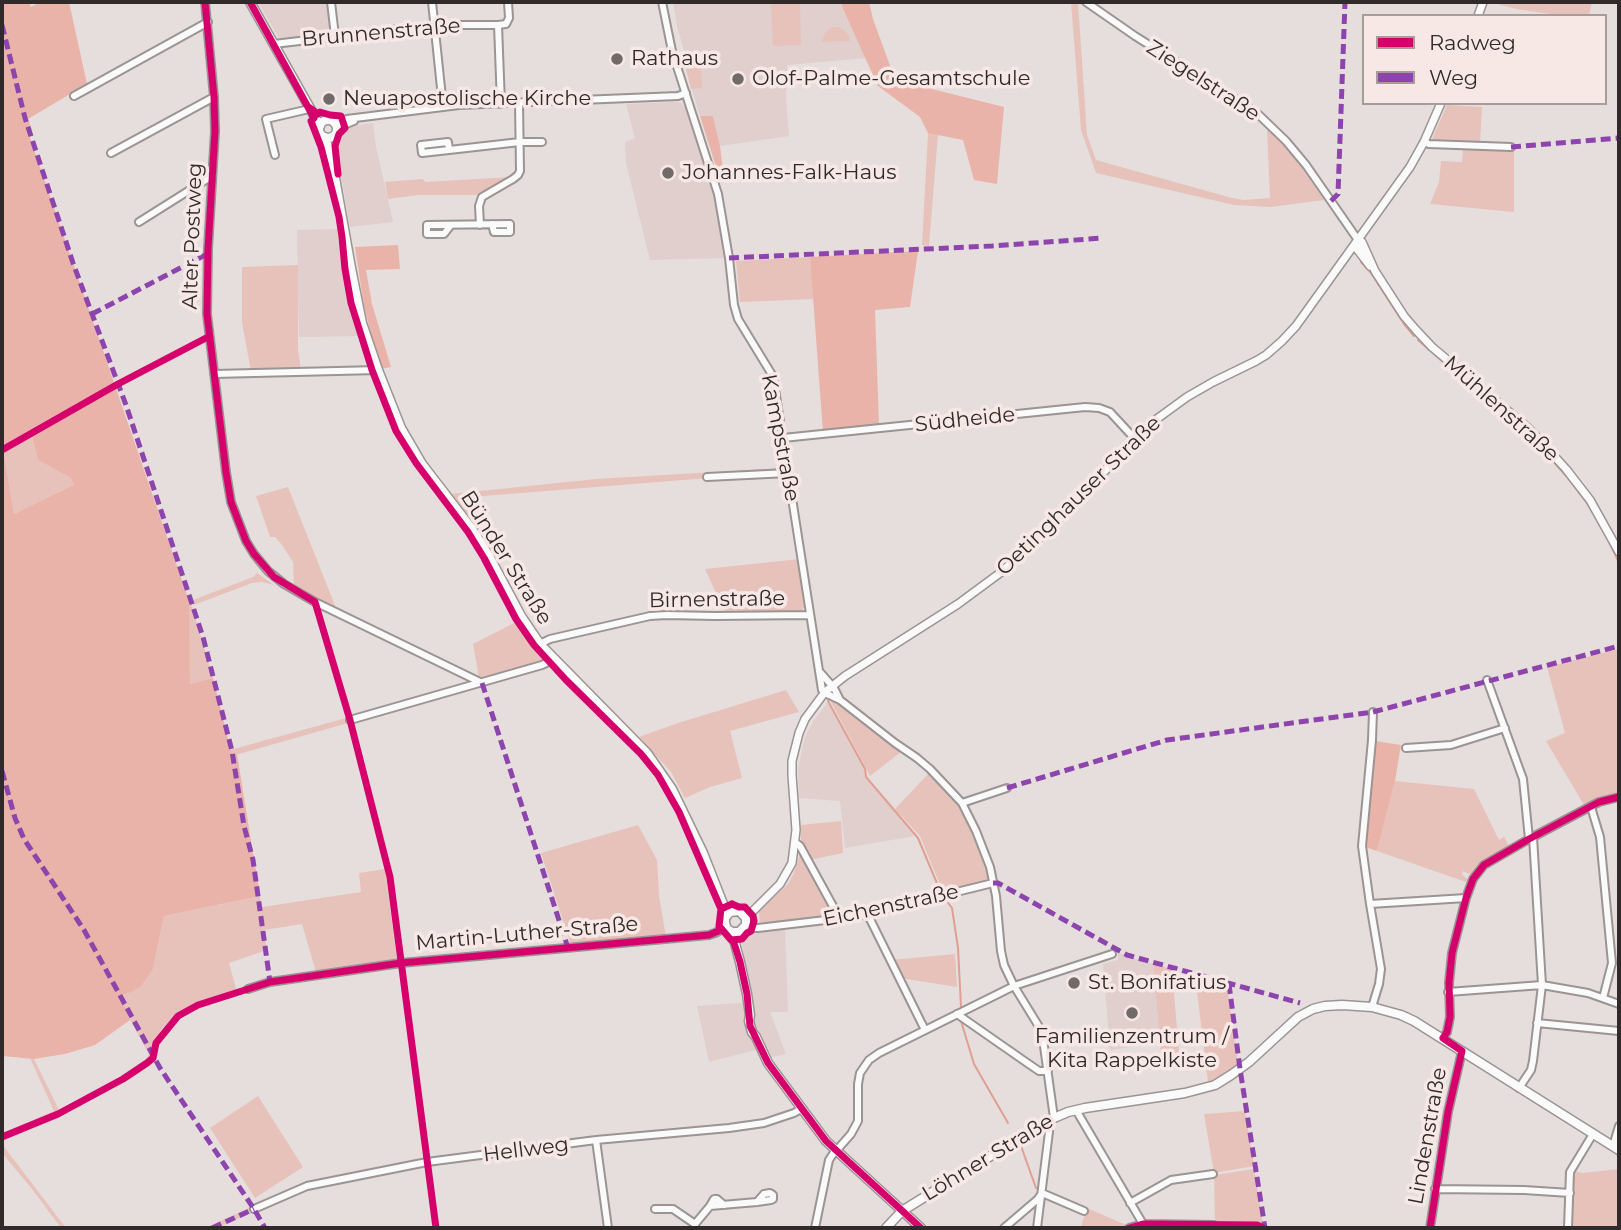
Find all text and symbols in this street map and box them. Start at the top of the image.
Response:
street label: Brunnenstraße [301,14,461,52]
legend [1362,14,1607,105]
text: Radweg [1429,30,1516,55]
street label: Ziegelstraße [1142,35,1264,127]
place label: Rathaus [631,46,718,72]
marker: Rathaus [609,51,625,67]
text: Weg [1429,65,1478,90]
place label: Olof-Palme-Gesamtschule [752,66,1030,92]
marker: Olof-Palme-Gesamtschule [730,71,746,87]
place label: Neuapostolische Kirche [343,86,591,112]
marker: Neuapostolische Kirche [321,91,337,107]
place label: Johannes-Falk-Haus [682,160,896,186]
street label: Alter Postweg [178,162,208,310]
marker: Johannes-Falk-Haus [660,165,676,181]
street label: Mühlenstraße [1438,351,1564,467]
street label: Kampstraße [755,372,805,504]
street label: Südheide [914,402,1016,438]
street label: Oetinghauser Straße [992,411,1166,581]
street label: Bünder Straße [455,486,557,630]
street label: Birnenstraße [649,586,785,614]
street label: Eichenstraße [821,879,961,933]
street label: Martin-Luther-Straße [415,912,639,956]
place label: St. Bonifatius [1088,970,1226,996]
marker: St. Bonifatius [1066,975,1082,991]
marker: Familienzentrum / Kita Rappelkiste [1124,1005,1140,1021]
place label: Familienzentrum / Kita Rappelkiste [1035,1024,1229,1074]
street label: Lindenstraße [1404,1065,1452,1207]
street label: Löhner Straße [918,1109,1058,1207]
street label: Hellweg [482,1132,570,1168]

